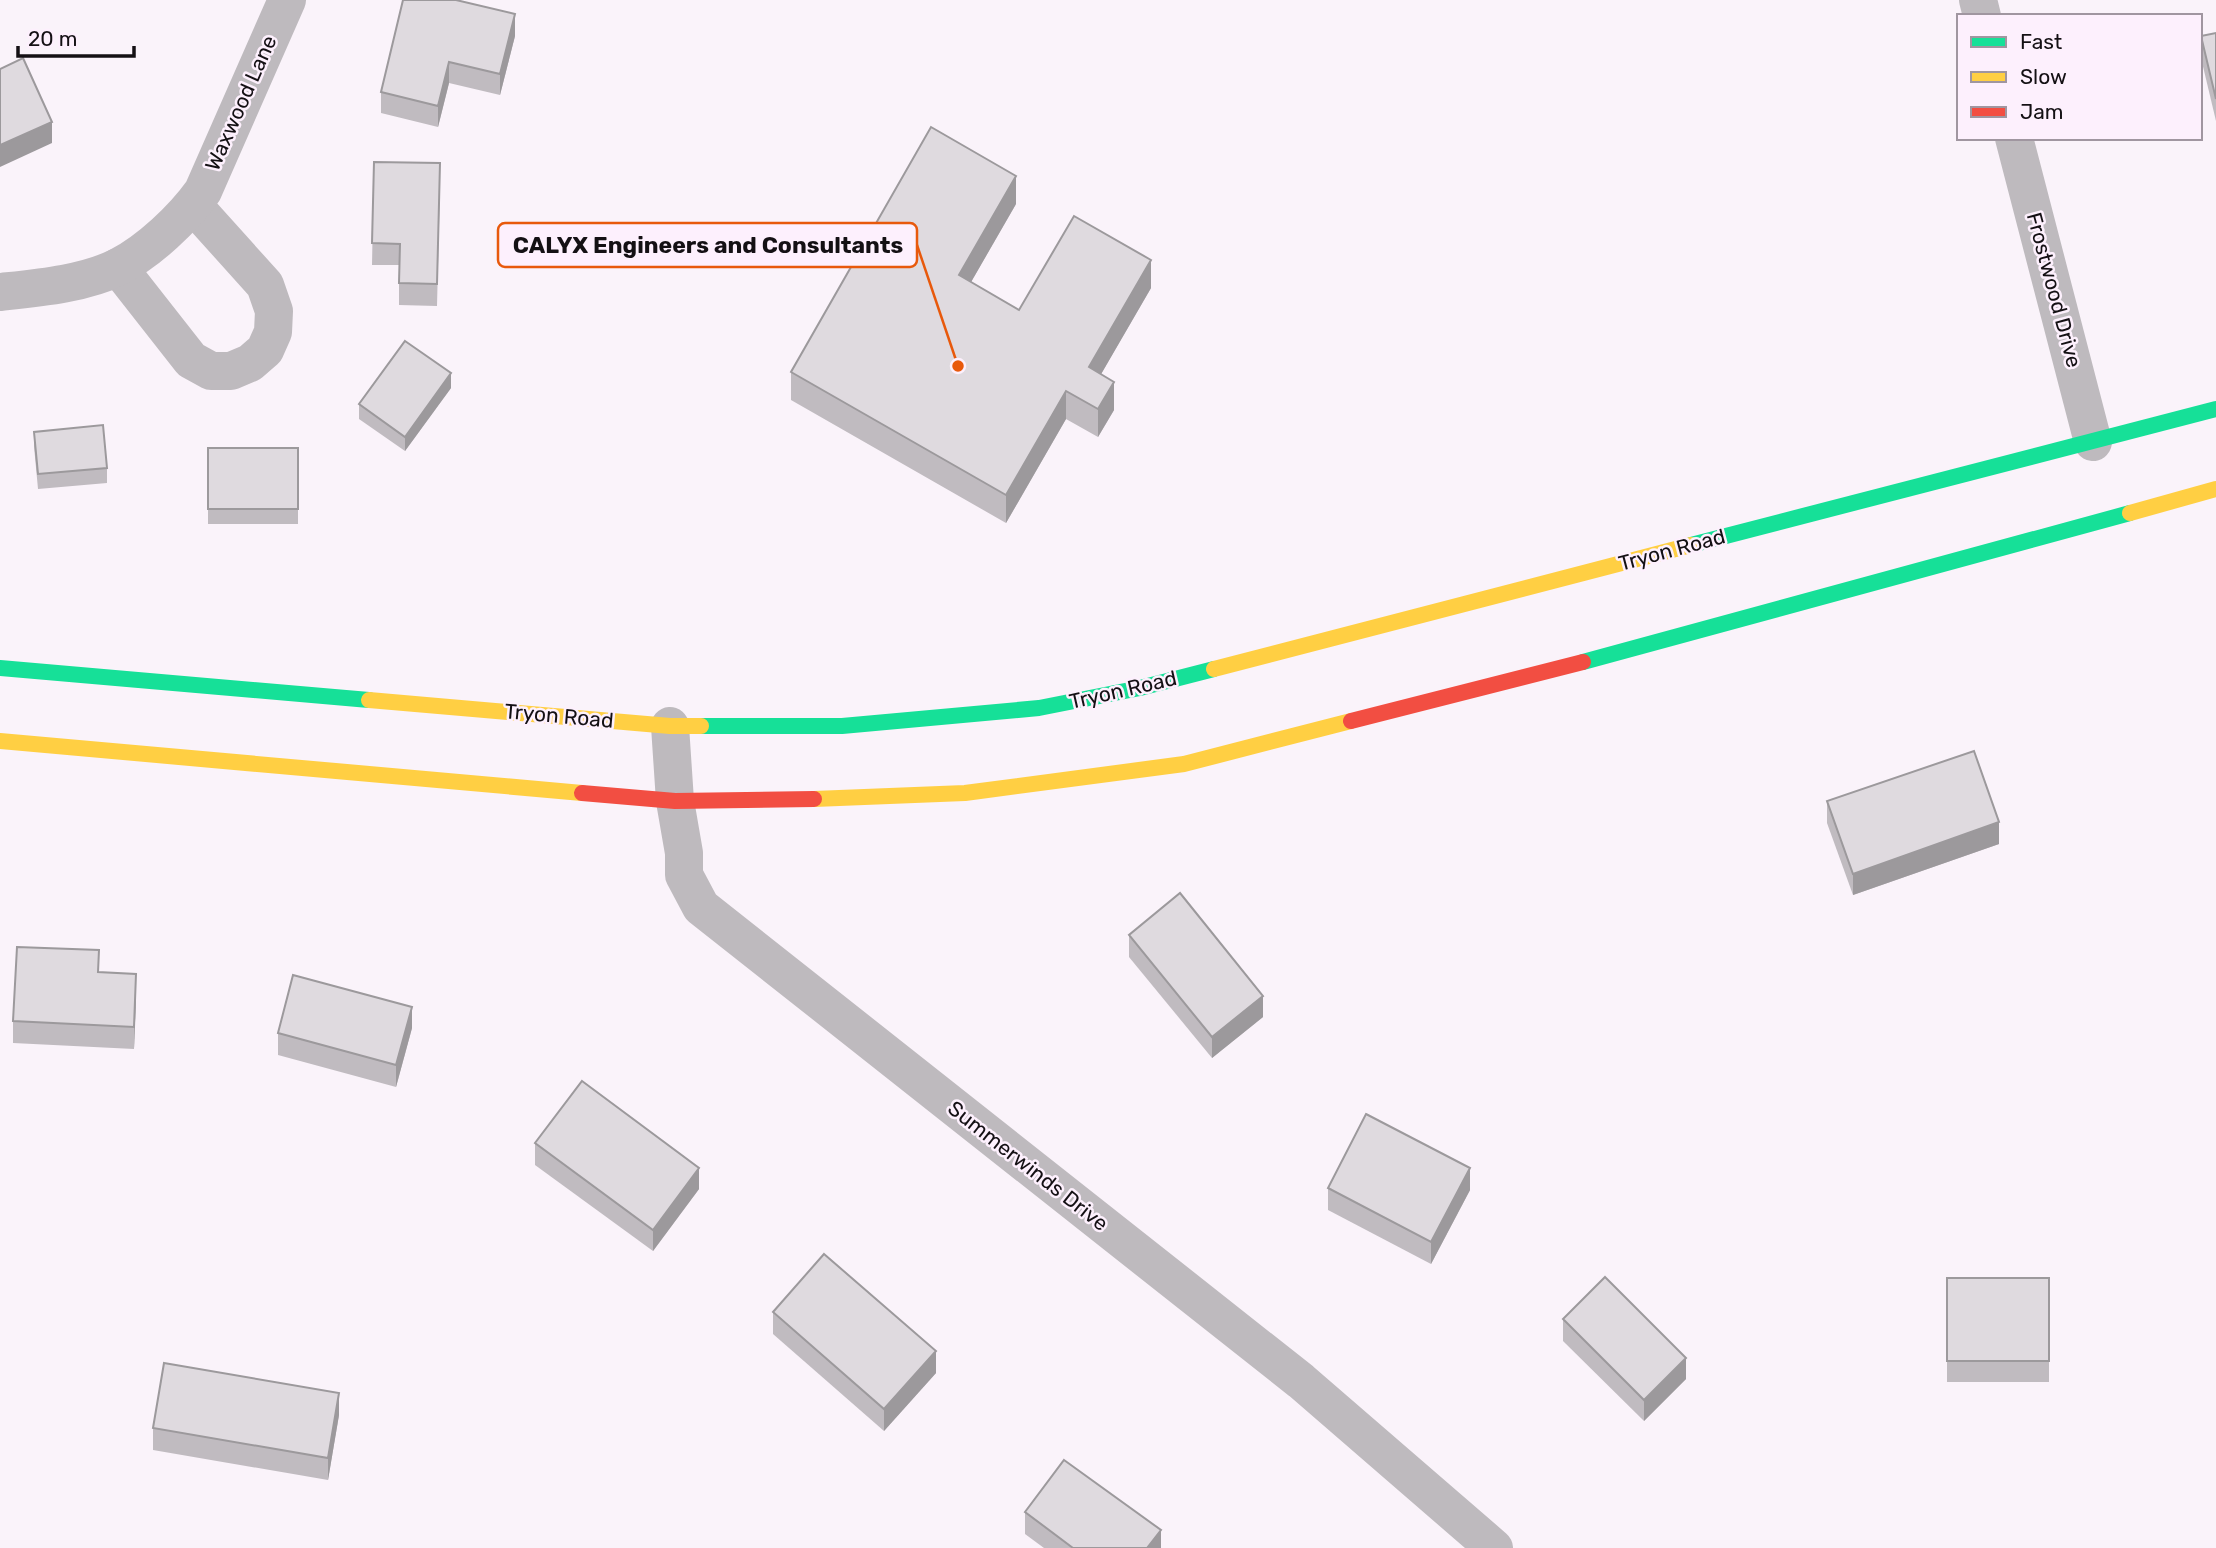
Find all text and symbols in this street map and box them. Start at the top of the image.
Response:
scale bar [18,14,133,58]
legend [1957,14,2202,140]
text: 20 m [28,26,77,51]
text: Fast [2020,29,2062,54]
street label: Waxwood Lane [200,31,282,174]
text: Slow [2020,64,2067,89]
text: Jam [2020,99,2064,124]
street label: Frostwood Drive [2022,210,2087,370]
callout: CALYX Engineers and Consultants [498,223,917,267]
text: CALYX Engineers and Consultants [513,231,903,259]
street label: Tryon Road [1616,523,1728,576]
street label: Tryon Road [1067,665,1179,714]
street label: Tryon Road [503,698,615,733]
street label: Summerwinds Drive [943,1095,1113,1236]

